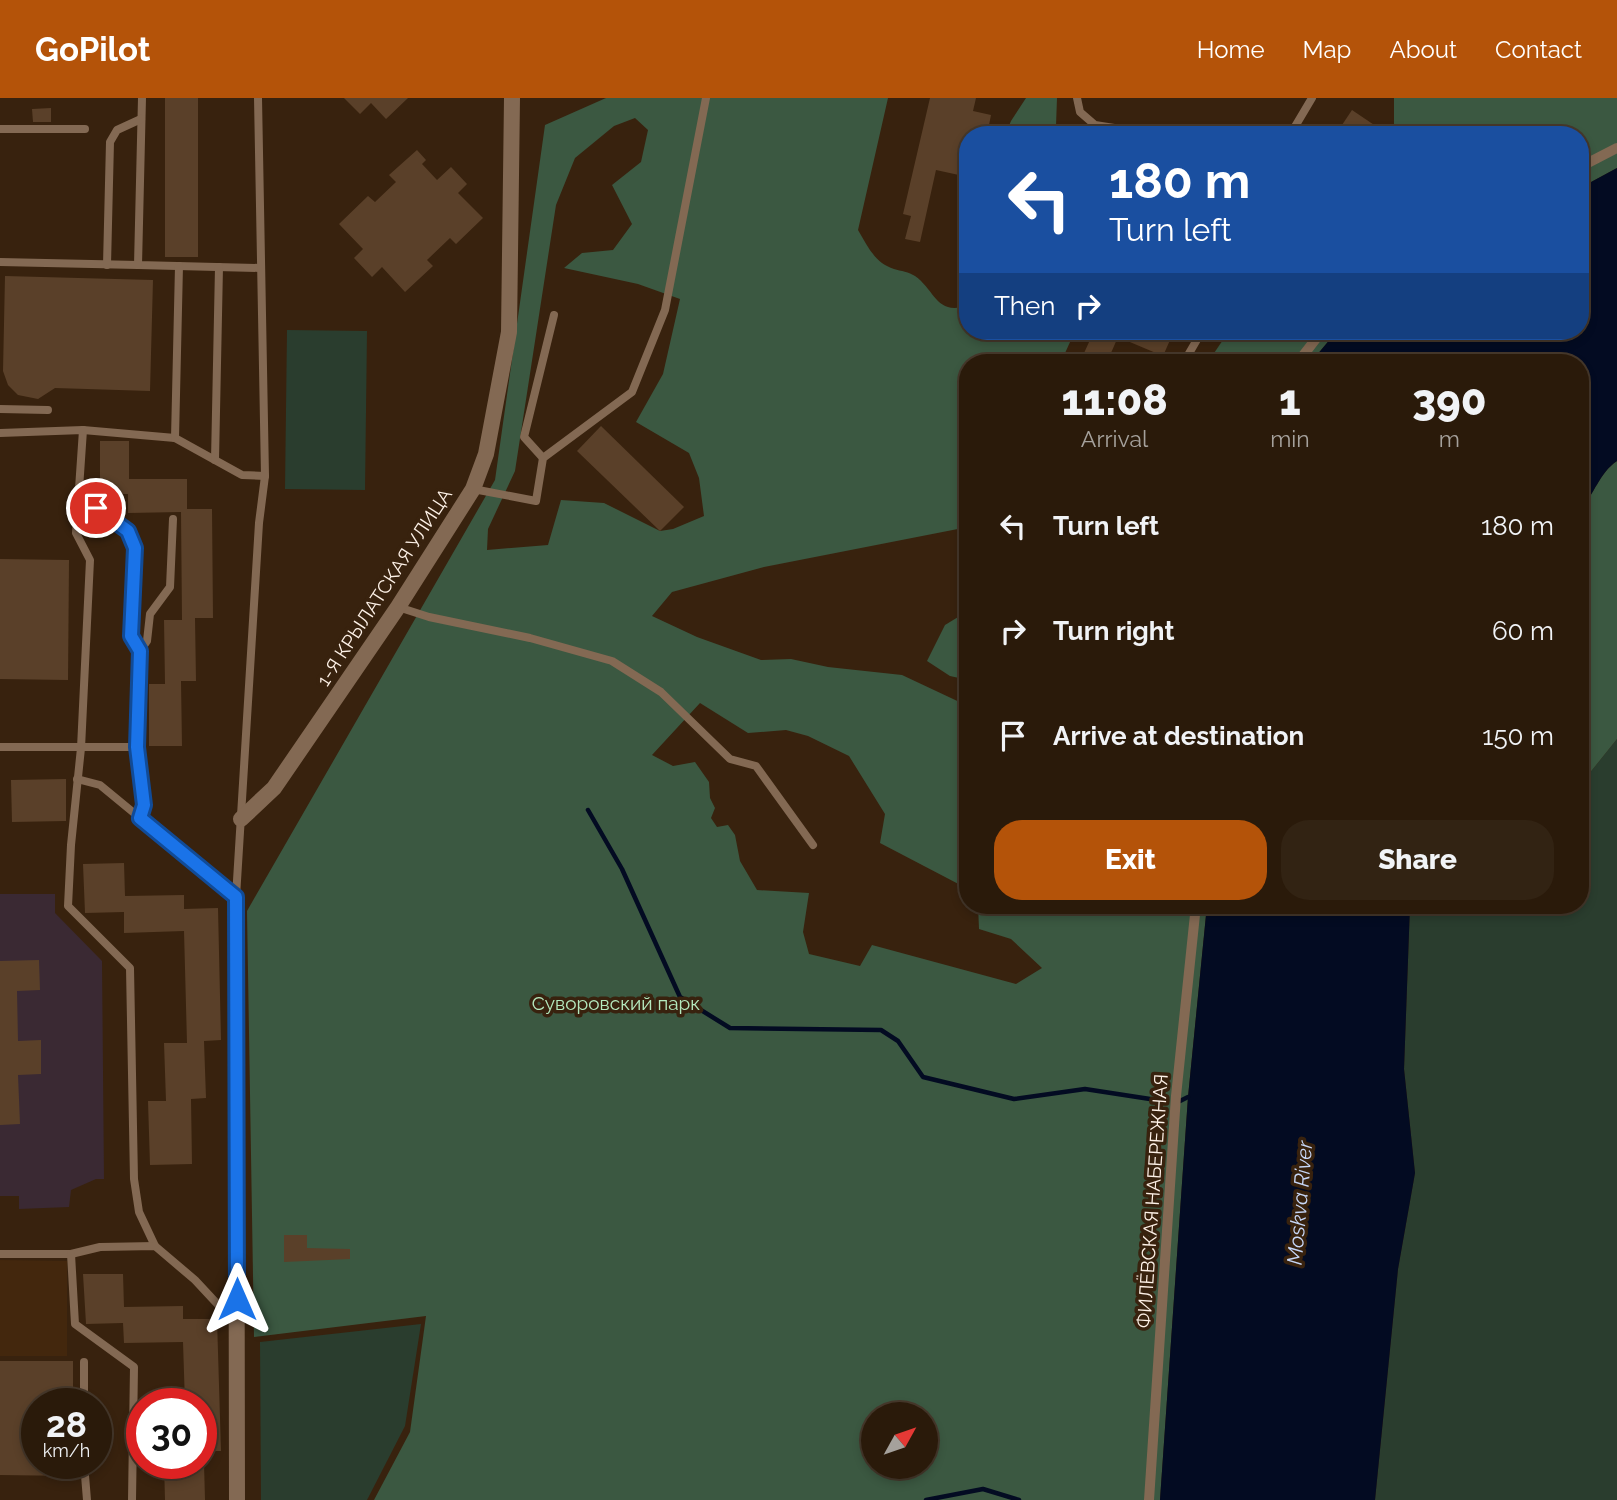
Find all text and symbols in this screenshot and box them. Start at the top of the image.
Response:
text: GoPilot [35,30,150,69]
text: Home [1197,35,1265,64]
text: Map [1303,35,1351,64]
text: About [1389,35,1457,64]
text: Contact [1495,35,1582,64]
text: 180 m [1109,152,1250,209]
icon: left [994,154,1085,245]
text: Turn left [1109,211,1231,248]
icon: right [1069,287,1107,325]
text: Then [994,291,1055,321]
text: 11:08 [1061,376,1168,425]
text: 1 [1279,376,1301,425]
text: 390 [1412,376,1487,425]
text: Arrival [1081,425,1148,452]
text: min [1270,425,1310,452]
text: m [1439,425,1460,452]
pin [66,478,126,538]
street label: 1-Я КРЫЛАТСКАЯ УЛИЦА [312,484,456,690]
icon: arrive [77,489,115,527]
icon: left [994,507,1032,545]
text: Turn left [1053,511,1159,541]
text: 180 m [1481,511,1554,541]
icon: right [994,612,1032,650]
text: Turn right [1053,616,1174,646]
text: 60 m [1492,616,1554,646]
icon: arrive [994,717,1032,755]
text: Arrive at destination [1053,721,1304,751]
text: 150 m [1482,721,1554,751]
button: Exit [994,820,1267,900]
button: Share [1281,820,1554,900]
park label: Суворовский парк [532,992,700,1014]
street label: ФИЛЁВСКАЯ НАБЕРЕЖНАЯ [1132,1073,1172,1329]
water label: Moskva River [1282,1139,1317,1266]
position arrow [200,1262,274,1336]
speed limit sign: 30 [126,1388,217,1479]
north arrow [861,1402,938,1479]
map controls [861,1402,938,1479]
text: 28 [46,1404,87,1445]
text: km/h [43,1440,90,1461]

